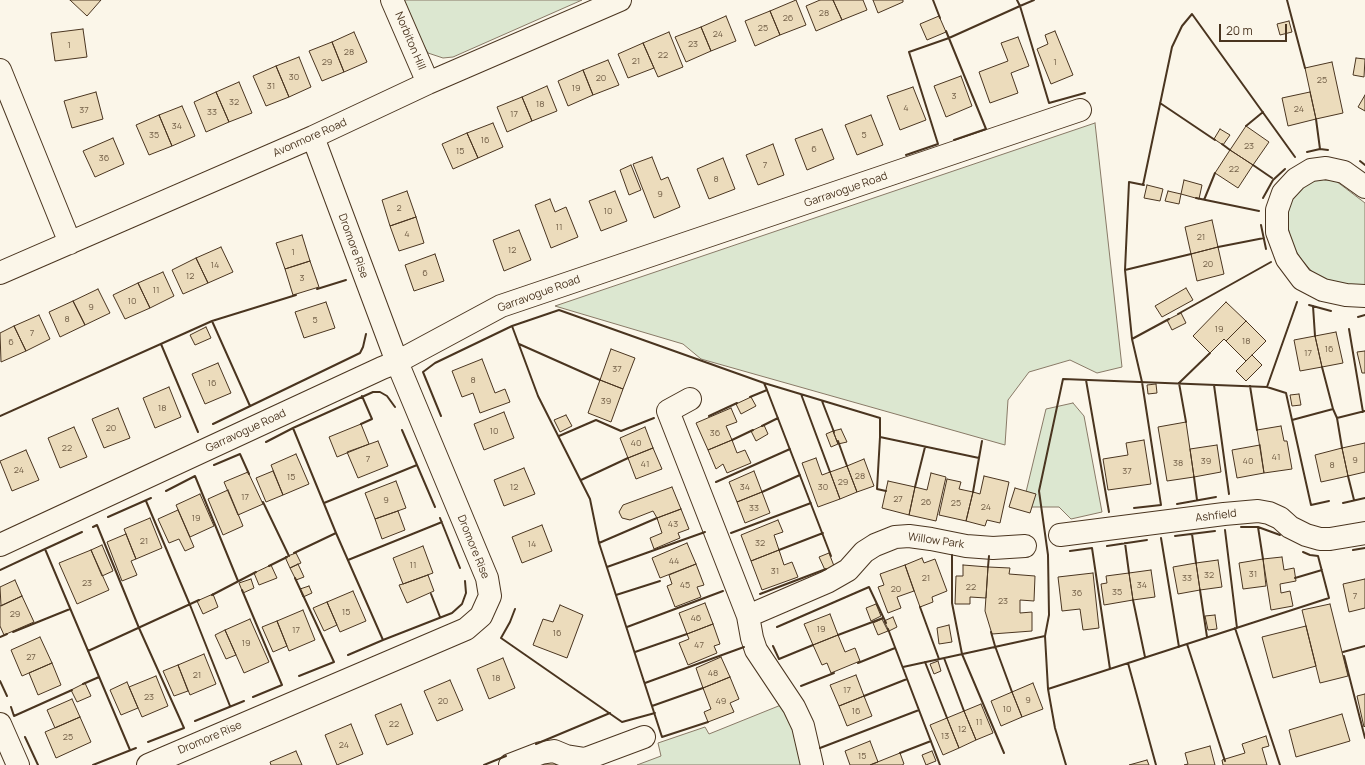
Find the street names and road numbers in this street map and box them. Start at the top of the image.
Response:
street label: Norbiton Hill [392,10,428,72]
street label: Avonmore Road [271,116,349,160]
street label: Garravogue Road [803,170,889,210]
street label: Dromore Rise [335,212,371,280]
street label: Garravogue Road [496,273,582,315]
street label: Garravogue Road [204,407,288,455]
street label: Ashfield [1195,507,1237,525]
street label: Dromore Rise [454,513,492,581]
street label: Willow Park [907,531,965,551]
street label: Dromore Rise [176,719,244,757]

